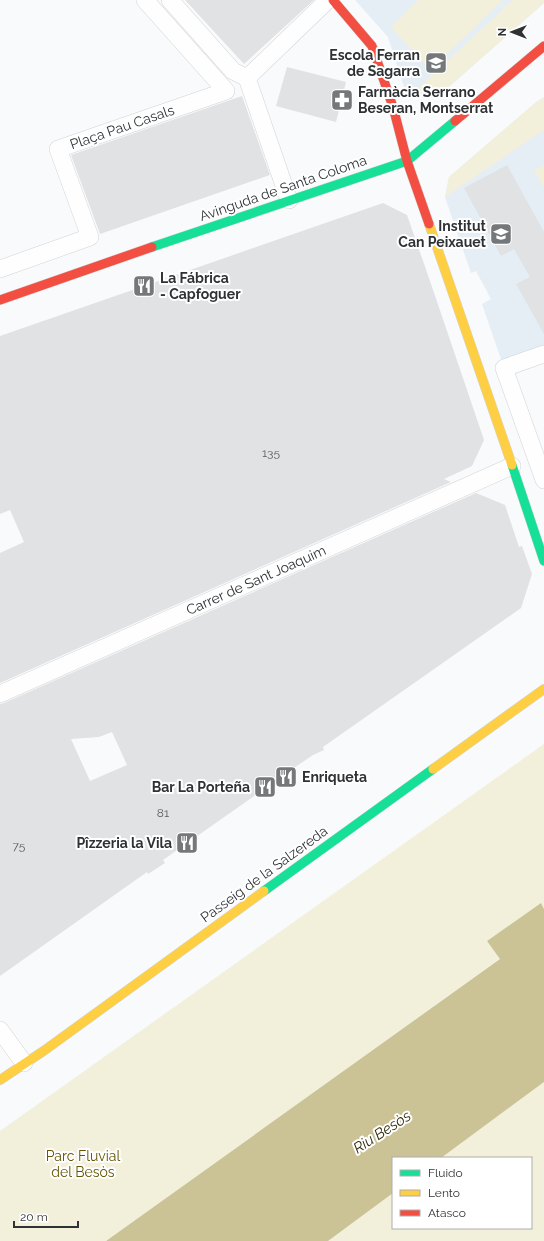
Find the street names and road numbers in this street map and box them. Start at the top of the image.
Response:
street label: Plaça Pau Casals [68,102,177,152]
street label: Avinguda de Santa Coloma [197,152,369,224]
street label: Carrer de Sant Joaquim [184,542,328,618]
street label: Passeig de la Salzereda [197,823,331,925]

